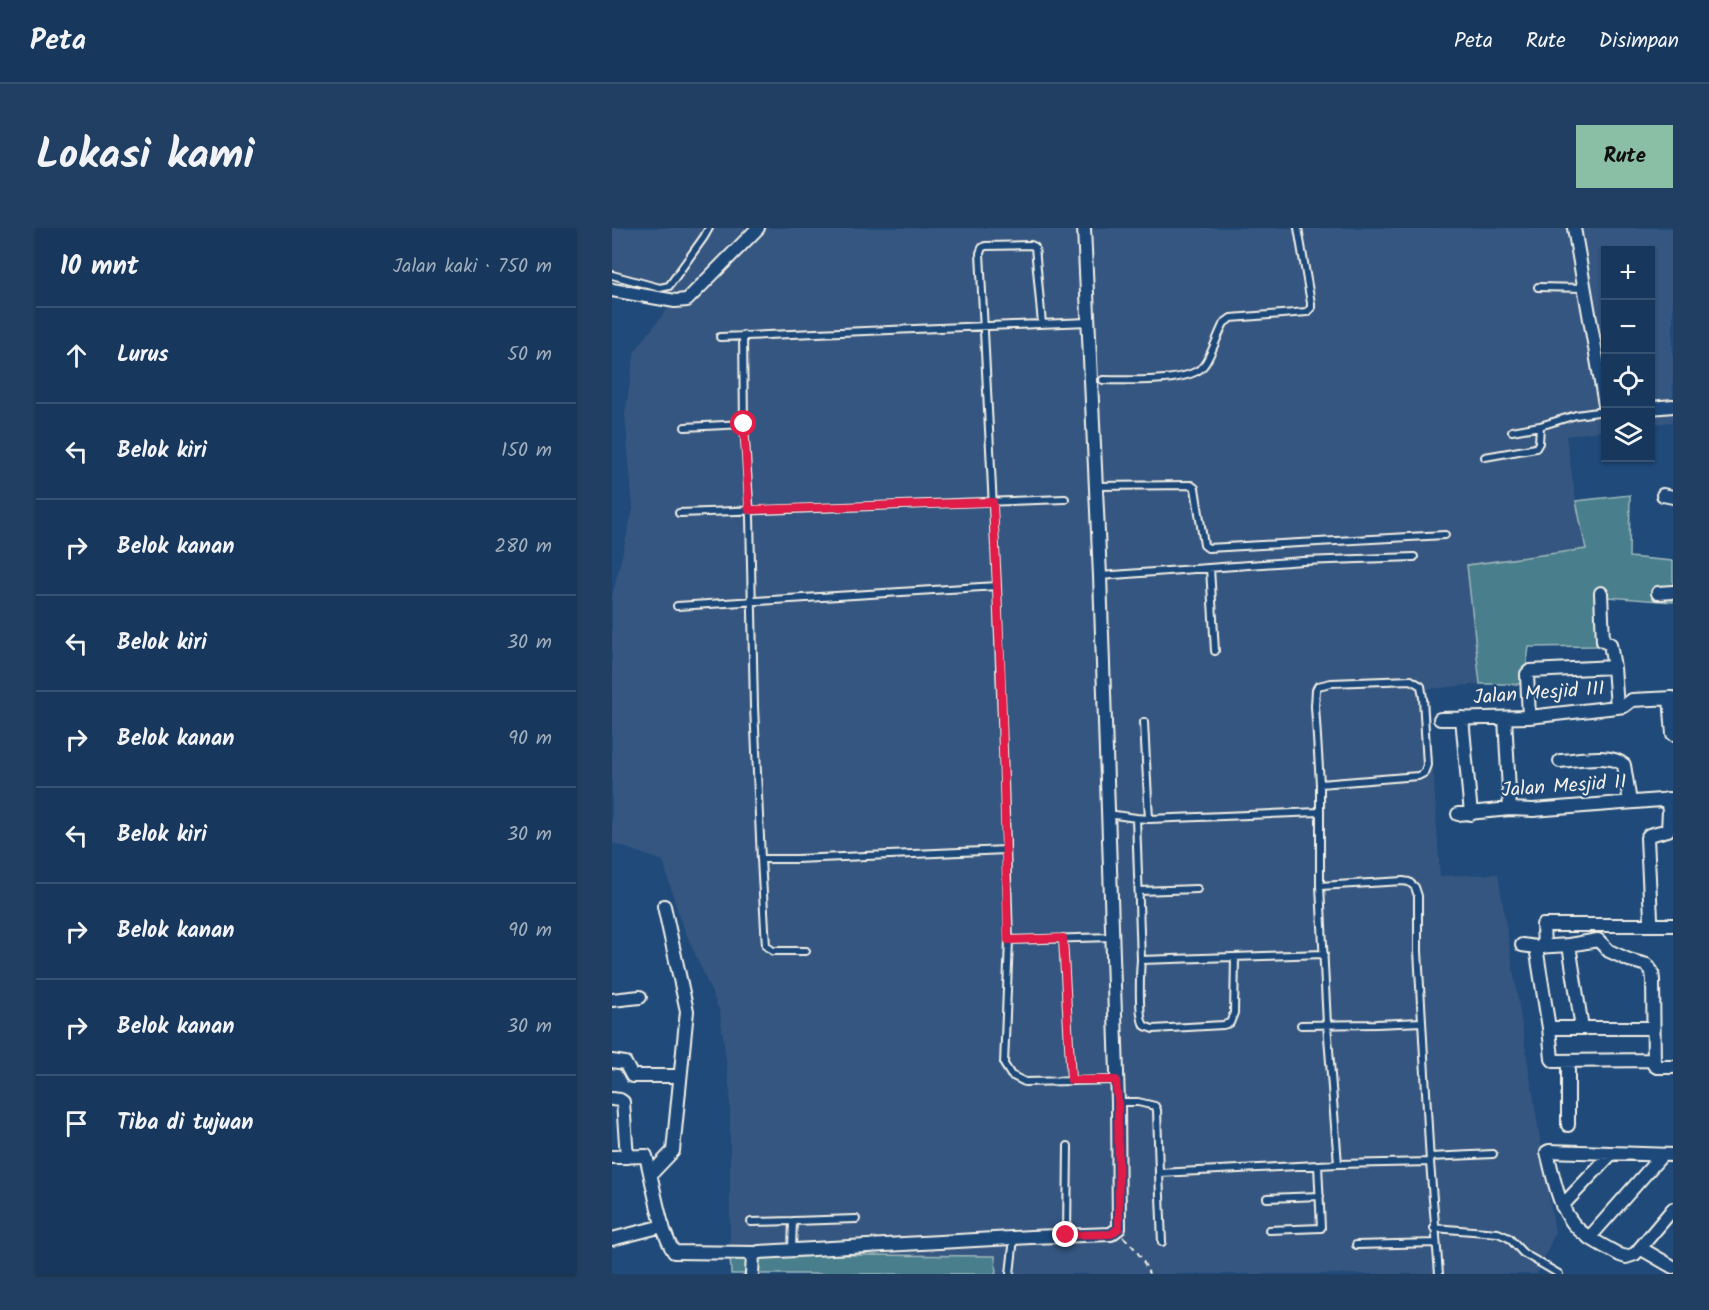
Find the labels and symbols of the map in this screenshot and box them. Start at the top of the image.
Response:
route start [730,410,756,436]
street label: Jalan Mesjid III [1472,673,1606,715]
street label: Jalan Mesjid II [1500,767,1628,807]
route end [1052,1221,1078,1247]

